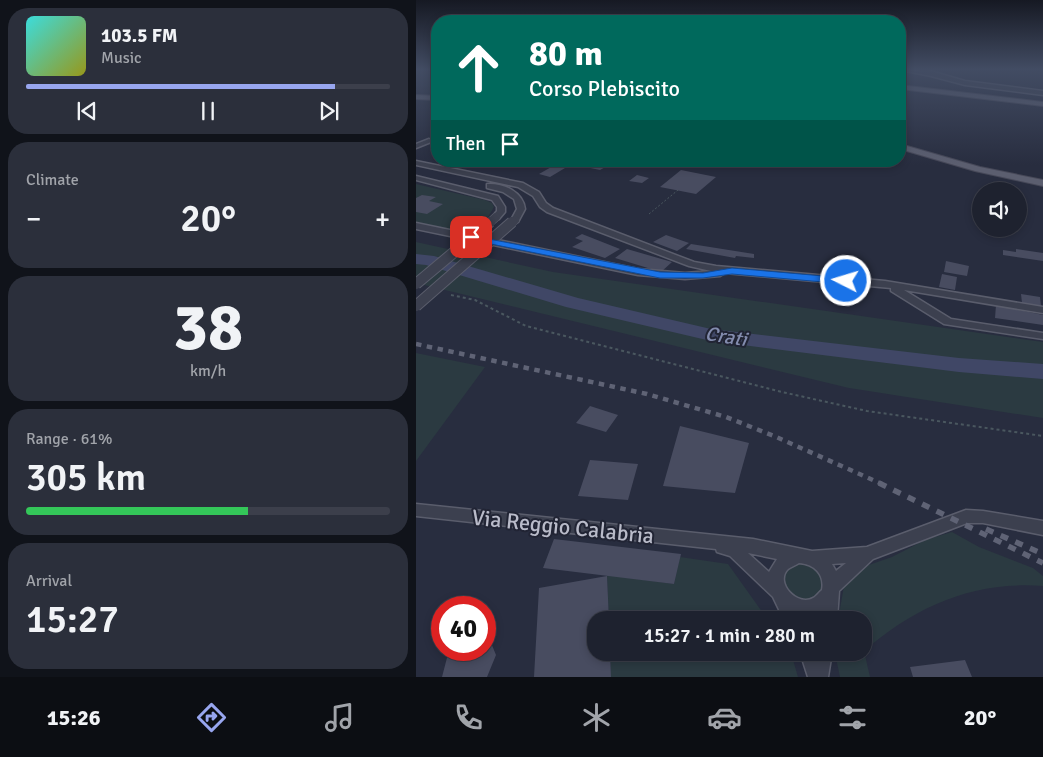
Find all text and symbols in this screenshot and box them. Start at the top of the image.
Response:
text: 103.5 FM [101,24,178,48]
text: 80 m [529,32,603,75]
icon: ahead [446,35,511,100]
text: Music [101,48,142,68]
text: Corso Plebiscito [529,75,680,102]
icon: previous [73,97,101,125]
icon: pause [194,97,222,125]
icon: next [315,97,343,125]
icon: arrive [496,130,524,158]
text: Then [446,132,486,156]
text: Climate [26,170,79,190]
map controls [972,182,1027,237]
button: sound [972,182,1027,237]
text: 20° [180,195,236,242]
text: − [26,202,41,236]
text: + [375,202,390,236]
pin [450,216,492,258]
icon: arrive [457,223,485,251]
position arrow [819,254,871,306]
text: 38 [173,288,243,368]
water label: Crati [703,321,750,352]
text: km/h [190,361,226,381]
text: Range · 61% [26,429,112,449]
text: 305 km [26,454,146,501]
street label: Via Reggio Calabria [471,504,655,549]
text: Arrival [26,571,72,591]
text: 15:27 [26,596,119,643]
speed limit sign: 40 [431,596,496,661]
text: 15:27 · 1 min · 280 m [644,624,815,648]
icon: directions [194,700,229,735]
icon: music [322,700,357,735]
icon: phone [451,700,486,735]
icon: climate [579,700,614,735]
icon: car [707,700,742,735]
icon: filters [835,700,870,735]
text: 15:26 [47,704,101,731]
text: 20° [964,704,996,731]

